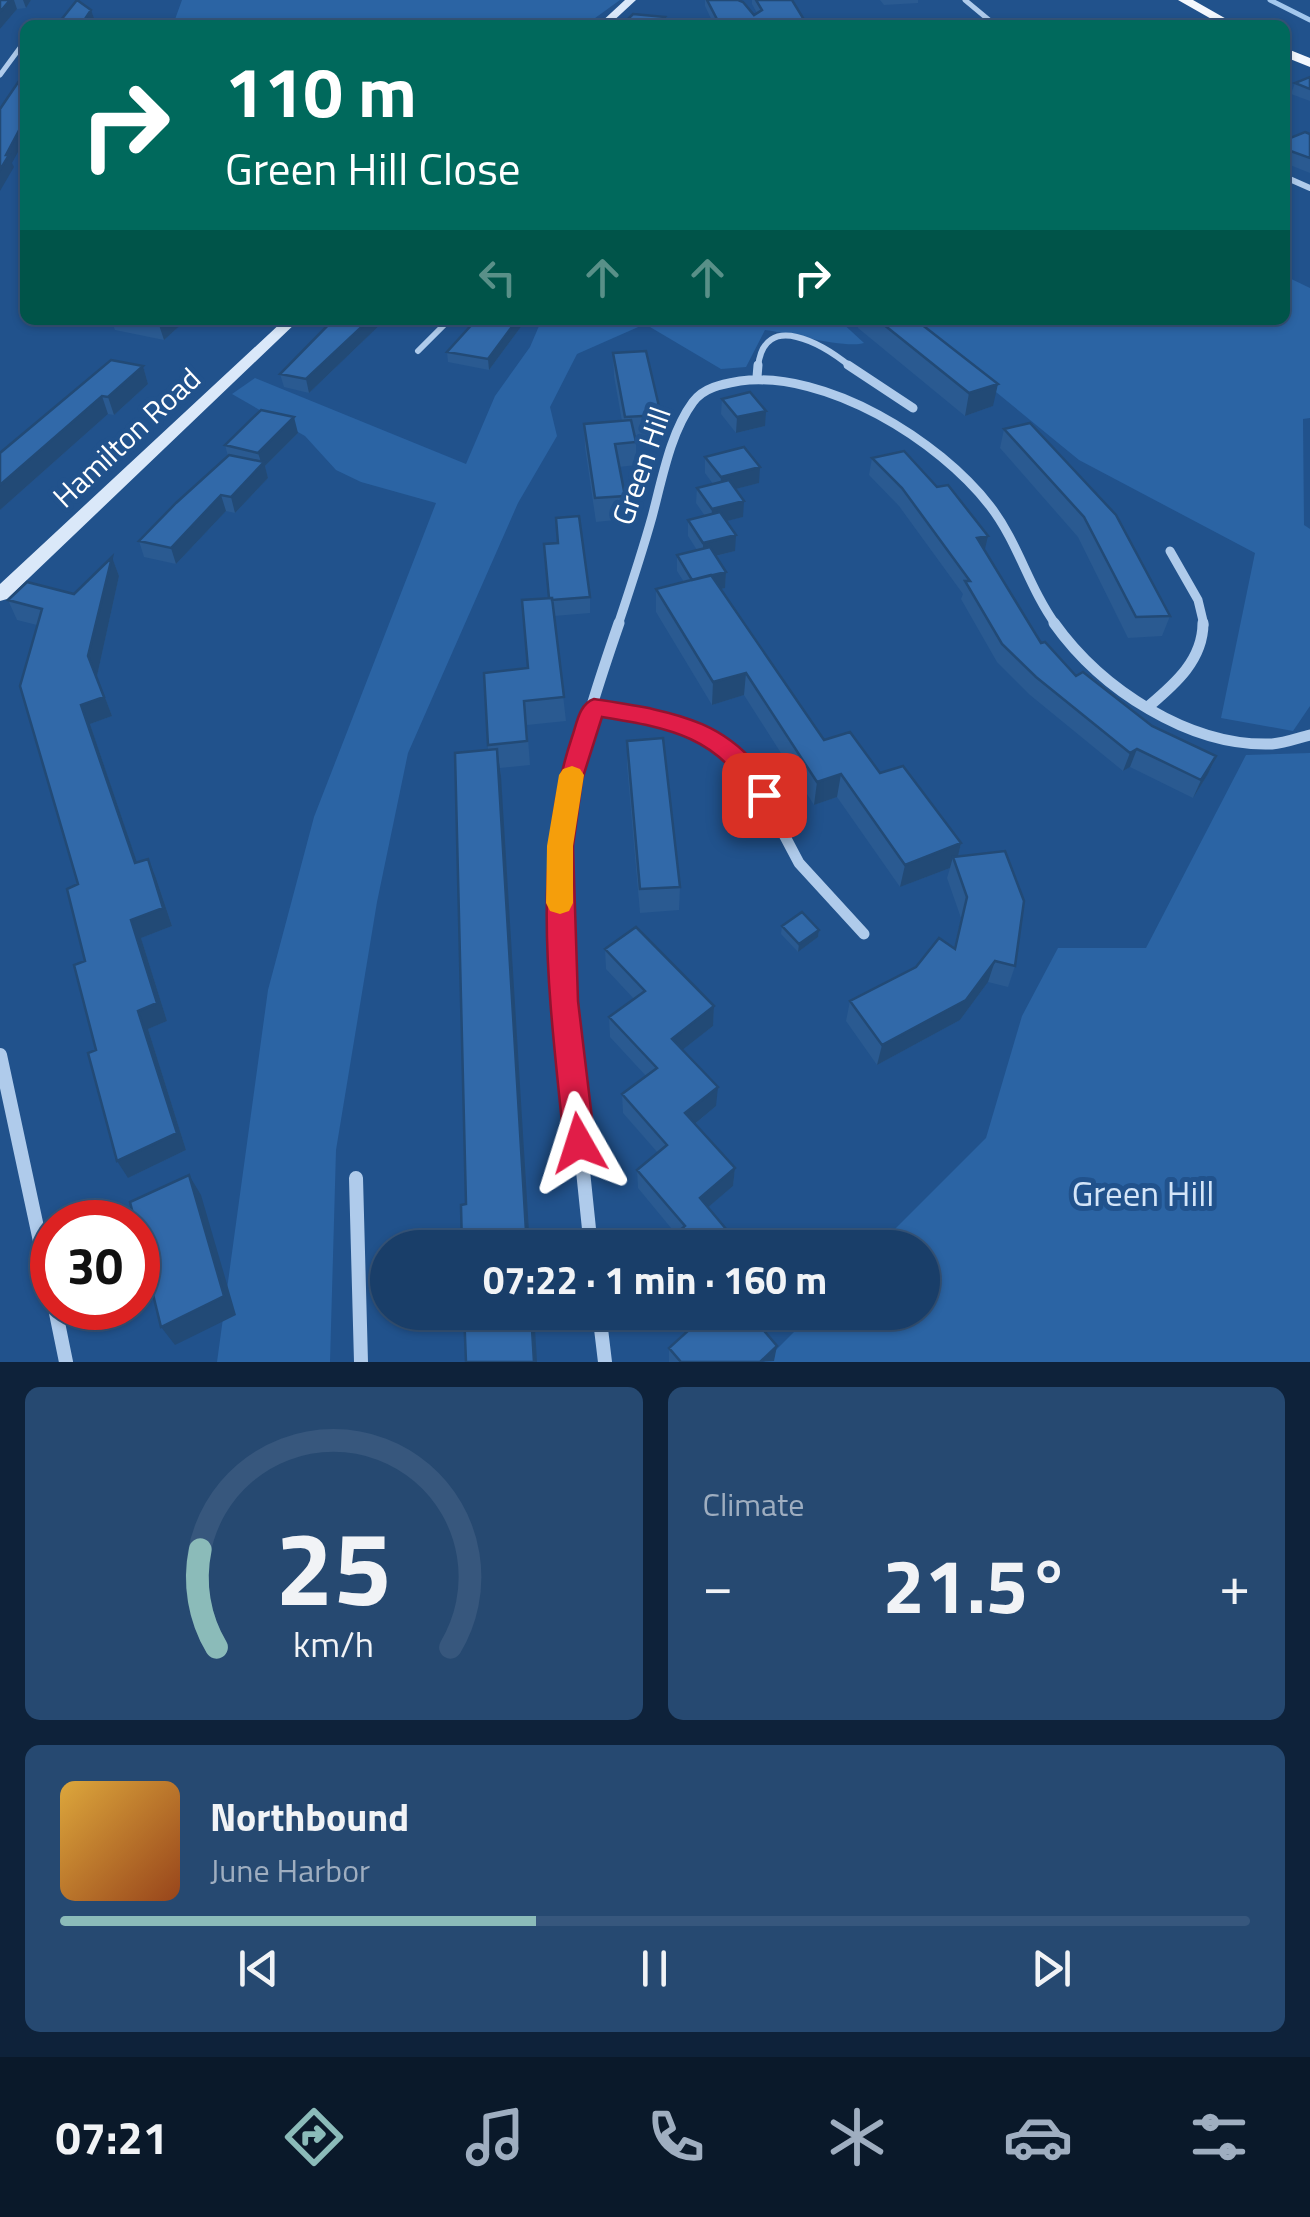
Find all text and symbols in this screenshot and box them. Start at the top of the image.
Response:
text: 110 m [225,38,417,144]
icon: right [60,60,190,190]
text: Green Hill Close [225,134,521,202]
icon: left [470,250,525,305]
icon: ahead [575,250,630,305]
icon: ahead [680,250,735,305]
icon: right [785,250,840,305]
street label: Hamilton Road [42,356,211,518]
street label: Green Hill [599,400,683,531]
pin [722,753,807,838]
icon: arrive [737,768,792,823]
position arrow [527,1091,631,1195]
park label: Green Hill [1072,1166,1214,1220]
speed limit sign: 30 [30,1200,160,1330]
text: 07:22 · 1 min · 160 m [483,1251,827,1309]
text: Climate [703,1480,804,1528]
text: 25 [276,1487,392,1645]
text: 21.5° [883,1528,1070,1642]
text: − [703,1543,733,1626]
text: + [1219,1543,1250,1626]
text: km/h [293,1616,374,1671]
text: Northbound [210,1788,409,1846]
text: June Harbor [210,1846,370,1894]
icon: previous [231,1941,286,1996]
icon: pause [627,1941,682,1996]
icon: next [1024,1941,1079,1996]
icon: directions [279,2102,349,2172]
icon: music [460,2102,530,2172]
icon: phone [641,2102,711,2172]
icon: climate [822,2102,892,2172]
icon: car [1003,2102,1073,2172]
icon: filters [1184,2102,1254,2172]
text: 07:21 [56,2103,168,2171]

